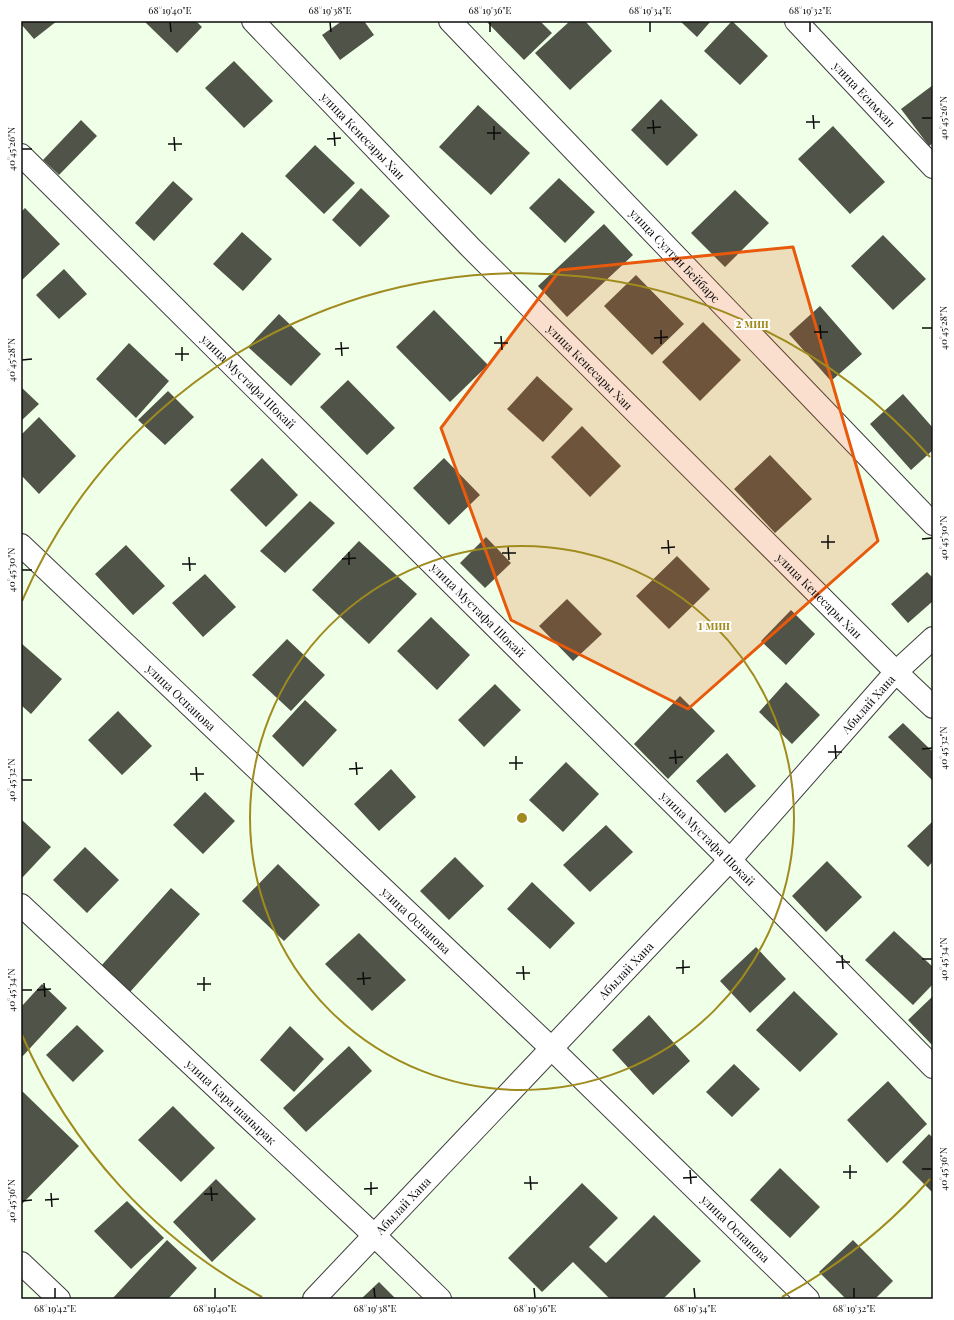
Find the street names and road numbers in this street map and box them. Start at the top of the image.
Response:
street label: улица Есимхан [829,57,899,130]
street label: улица Кенесары Хан [317,88,409,183]
street label: улица Султан Бейбарс [626,204,724,306]
street label: улица Кенесары Хан [543,320,636,413]
street label: улица Мустафа Шокай [197,330,300,432]
street label: улица Кенесары Хан [773,549,866,642]
street label: улица Мустафа Шокай [427,558,530,661]
street label: улица Оспанова [142,660,219,734]
street label: Абылай Хана [837,671,898,737]
street label: улица Мустафа Шокай [657,787,759,889]
street label: улица Оспанова [377,883,454,957]
street label: Абылай Хана [594,938,657,1003]
street label: улица Кара шанырак [182,1055,280,1148]
street label: Абылай Хана [371,1173,434,1238]
street label: улица Оспанова [697,1191,774,1266]

